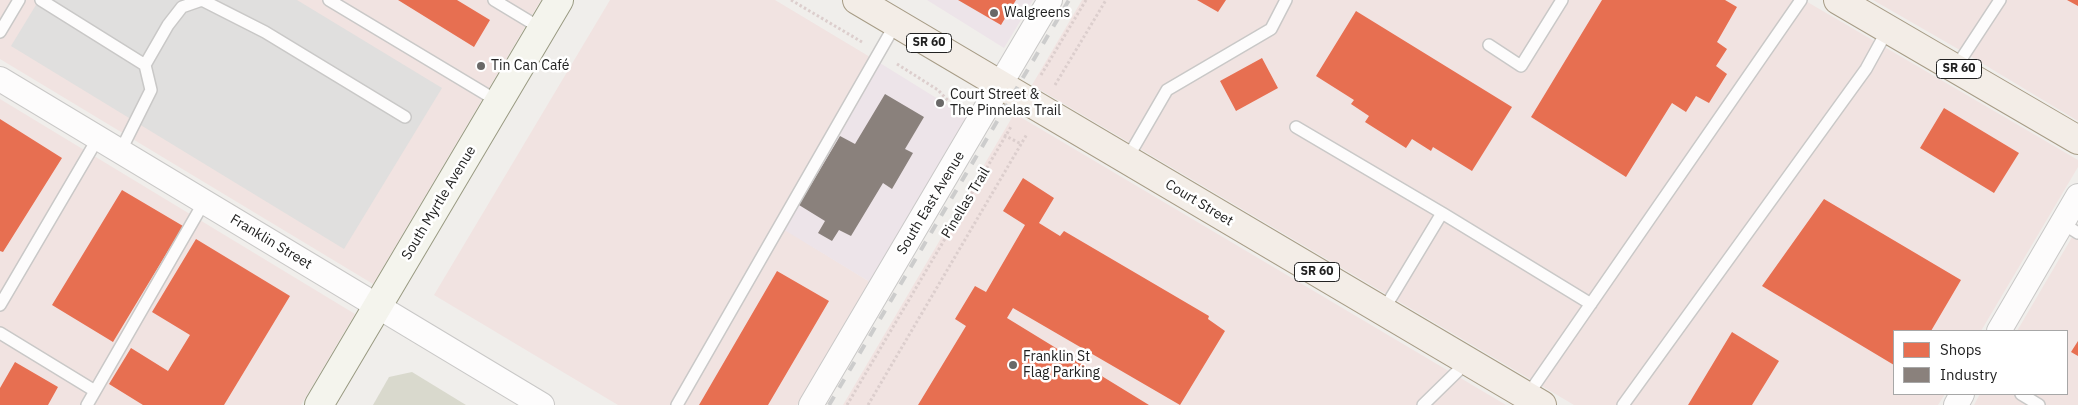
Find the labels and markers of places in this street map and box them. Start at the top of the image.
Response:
place label: Walgreens [1004,5,1070,21]
marker: Walgreens [988,7,1000,19]
place label: Tin Can Café [491,58,570,74]
marker: Tin Can Café [475,60,487,72]
place label: Court Street & The Pinnelas Trail [950,87,1061,120]
marker: Court Street & The Pinnelas Trail [934,97,946,109]
place label: Franklin St Flag Parking [1023,349,1100,382]
marker: Franklin St Flag Parking [1007,359,1019,371]

